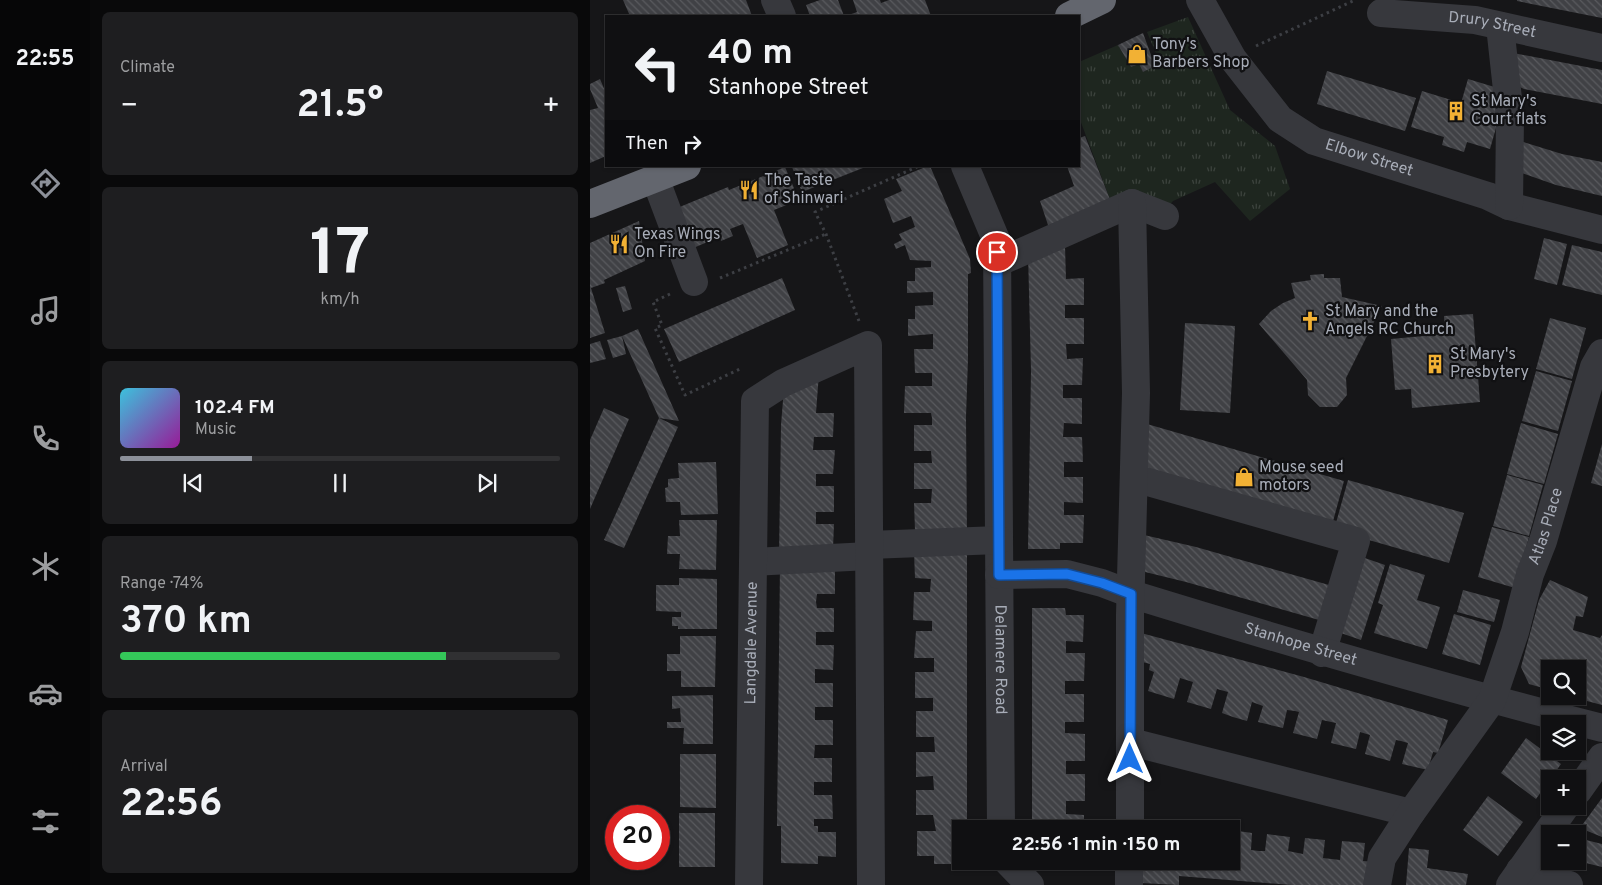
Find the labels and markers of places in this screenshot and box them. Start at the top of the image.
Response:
place label: Tony's Barbers Shop [1152,35,1249,73]
shop icon: Tony's Barbers Shop [1126,43,1148,65]
place label: St Mary's Court flats [1471,92,1547,130]
building icon: St Mary's Court flats [1445,100,1467,122]
place label: The Taste of Shinwari [764,171,844,209]
restaurant icon: The Taste of Shinwari [738,179,760,201]
place label: Texas Wings On Fire [634,225,721,263]
pin [976,231,1018,273]
restaurant icon: Texas Wings On Fire [608,233,630,255]
place label: St Mary and the Angels RC Church [1325,302,1454,340]
church icon: St Mary and the Angels RC Church [1299,310,1321,332]
place label: St Mary's Presbytery [1450,345,1529,383]
building icon: St Mary's Presbytery [1424,353,1446,375]
place label: Mouse seed motors [1259,458,1344,496]
shop icon: Mouse seed motors [1233,466,1255,488]

